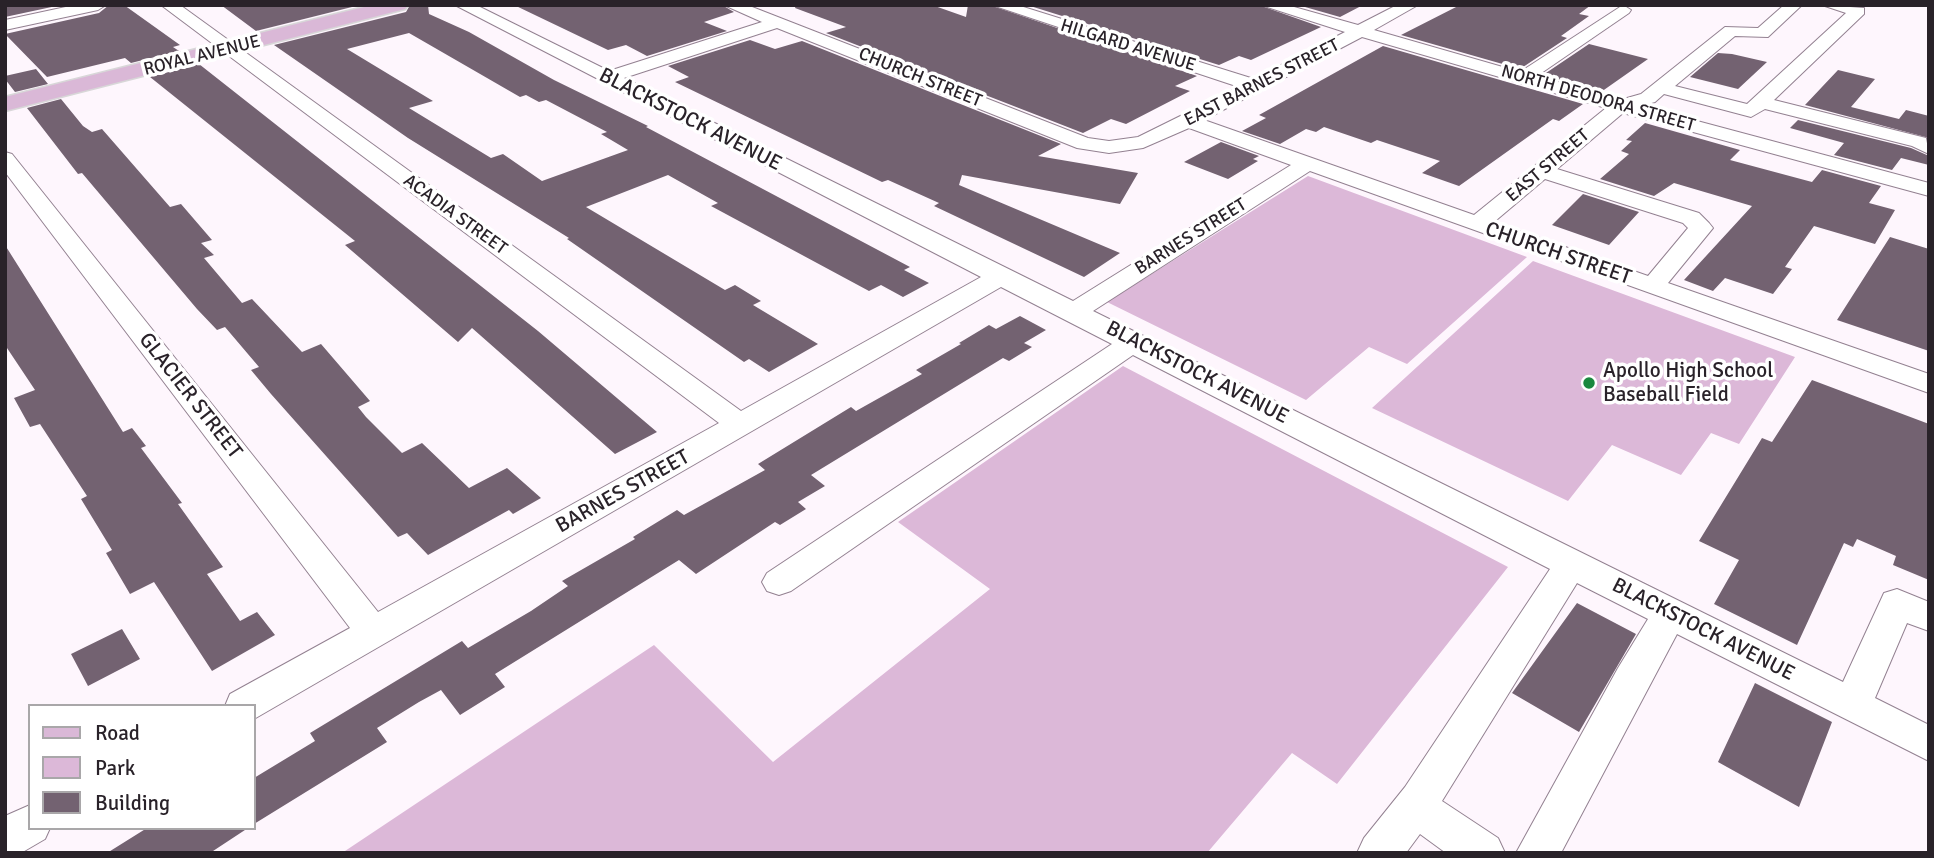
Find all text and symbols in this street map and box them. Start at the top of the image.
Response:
street label: HILGARD AVENUE [1058,15,1198,77]
street label: ROYAL AVENUE [141,31,263,81]
street label: EAST BARNES STREET [1181,35,1343,131]
street label: CHURCH STREET [855,43,985,113]
street label: NORTH DEODORA STREET [1498,61,1698,137]
street label: BLACKSTOCK AVENUE [594,63,786,177]
street label: EAST STREET [1502,125,1594,207]
street label: ACADIA STREET [399,170,511,260]
street label: BARNES STREET [1131,194,1251,280]
street label: CHURCH STREET [1482,217,1634,291]
street label: BLACKSTOCK AVENUE [1101,316,1293,430]
street label: GLACIER STREET [133,328,247,464]
place label: Apollo High School Baseball Field [1603,358,1773,408]
marker: Apollo High School Baseball Field [1581,375,1597,391]
street label: BARNES STREET [552,445,694,539]
street label: BLACKSTOCK AVENUE [1607,573,1799,687]
legend [28,704,256,830]
text: Road [95,720,140,746]
text: Park [95,755,135,781]
text: Building [95,790,170,816]

